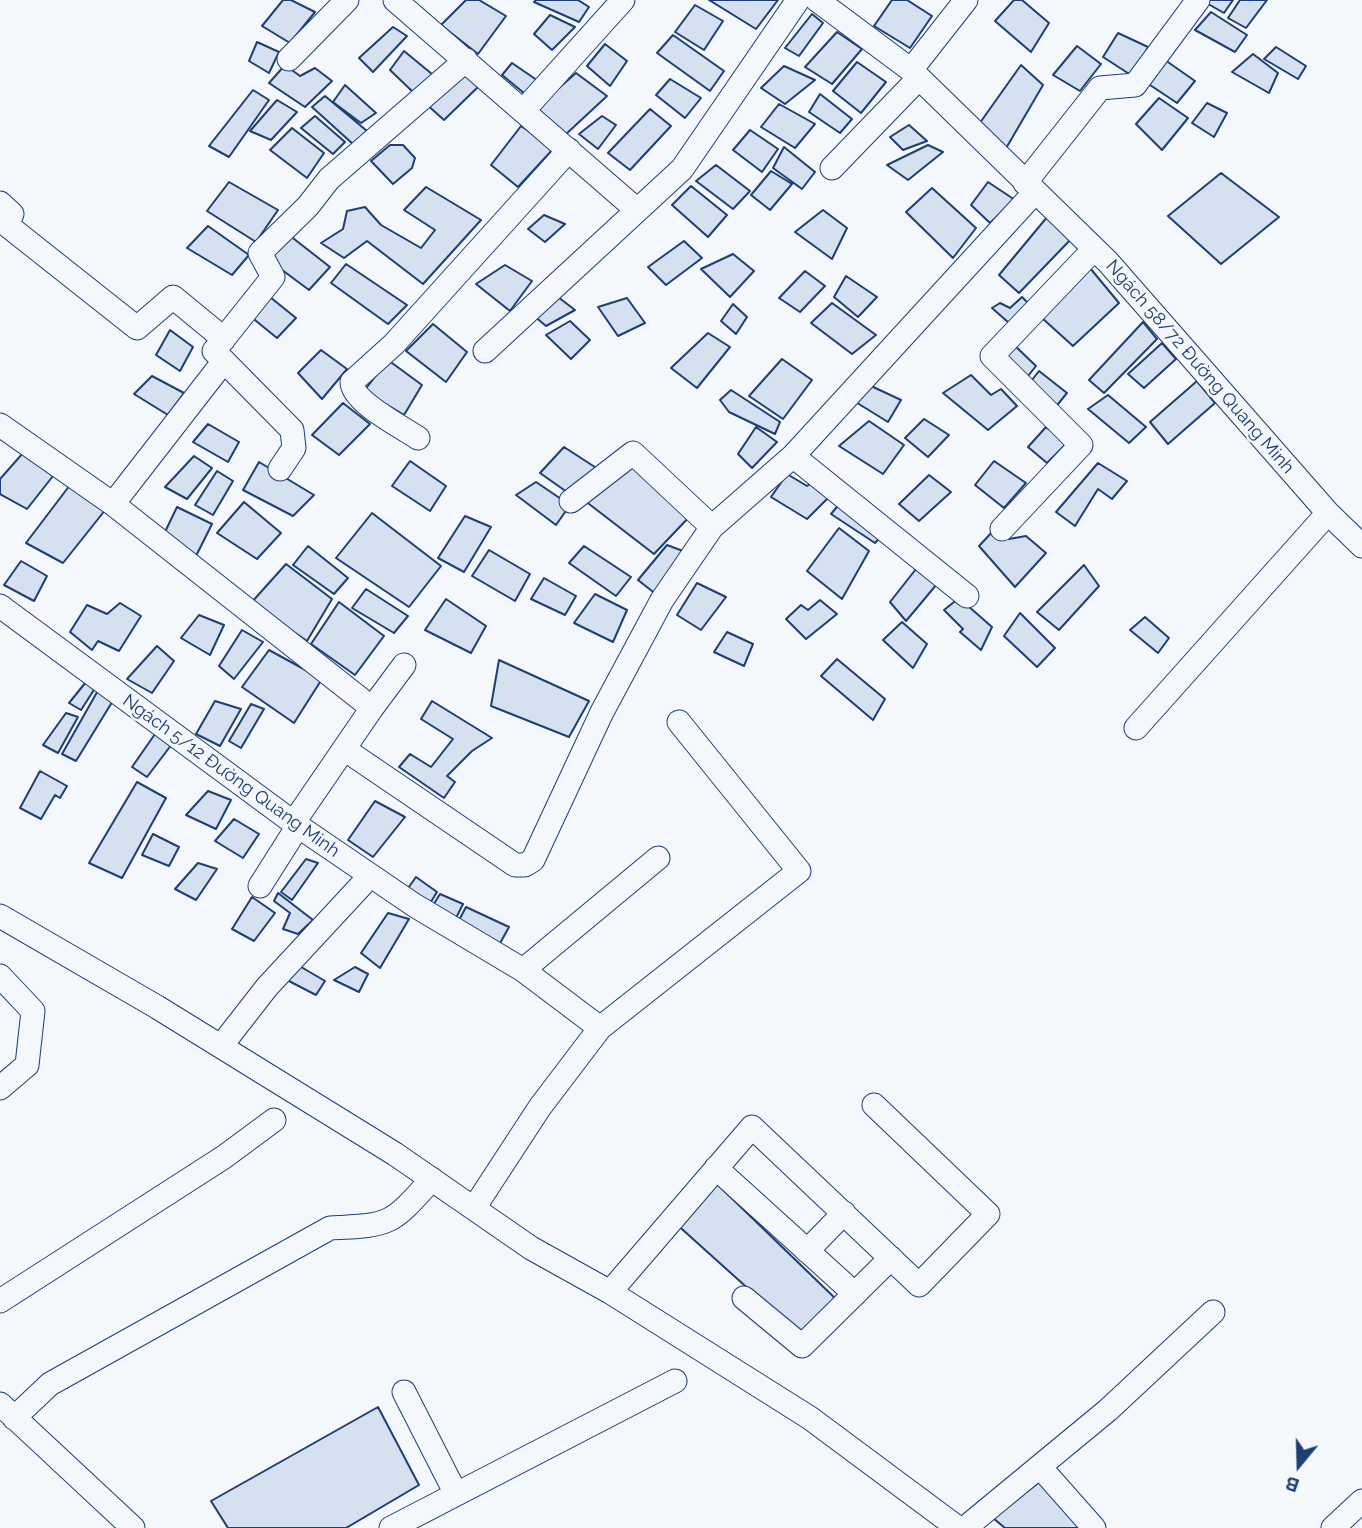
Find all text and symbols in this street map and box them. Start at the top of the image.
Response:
street label: Ngách 58/72 Đường Quang Minh [1101,256,1299,478]
street label: Ngách 5/12 Đường Quang Minh [118,690,344,862]
north arrow [1264,1430,1334,1500]
text: B [1282,1472,1302,1497]

